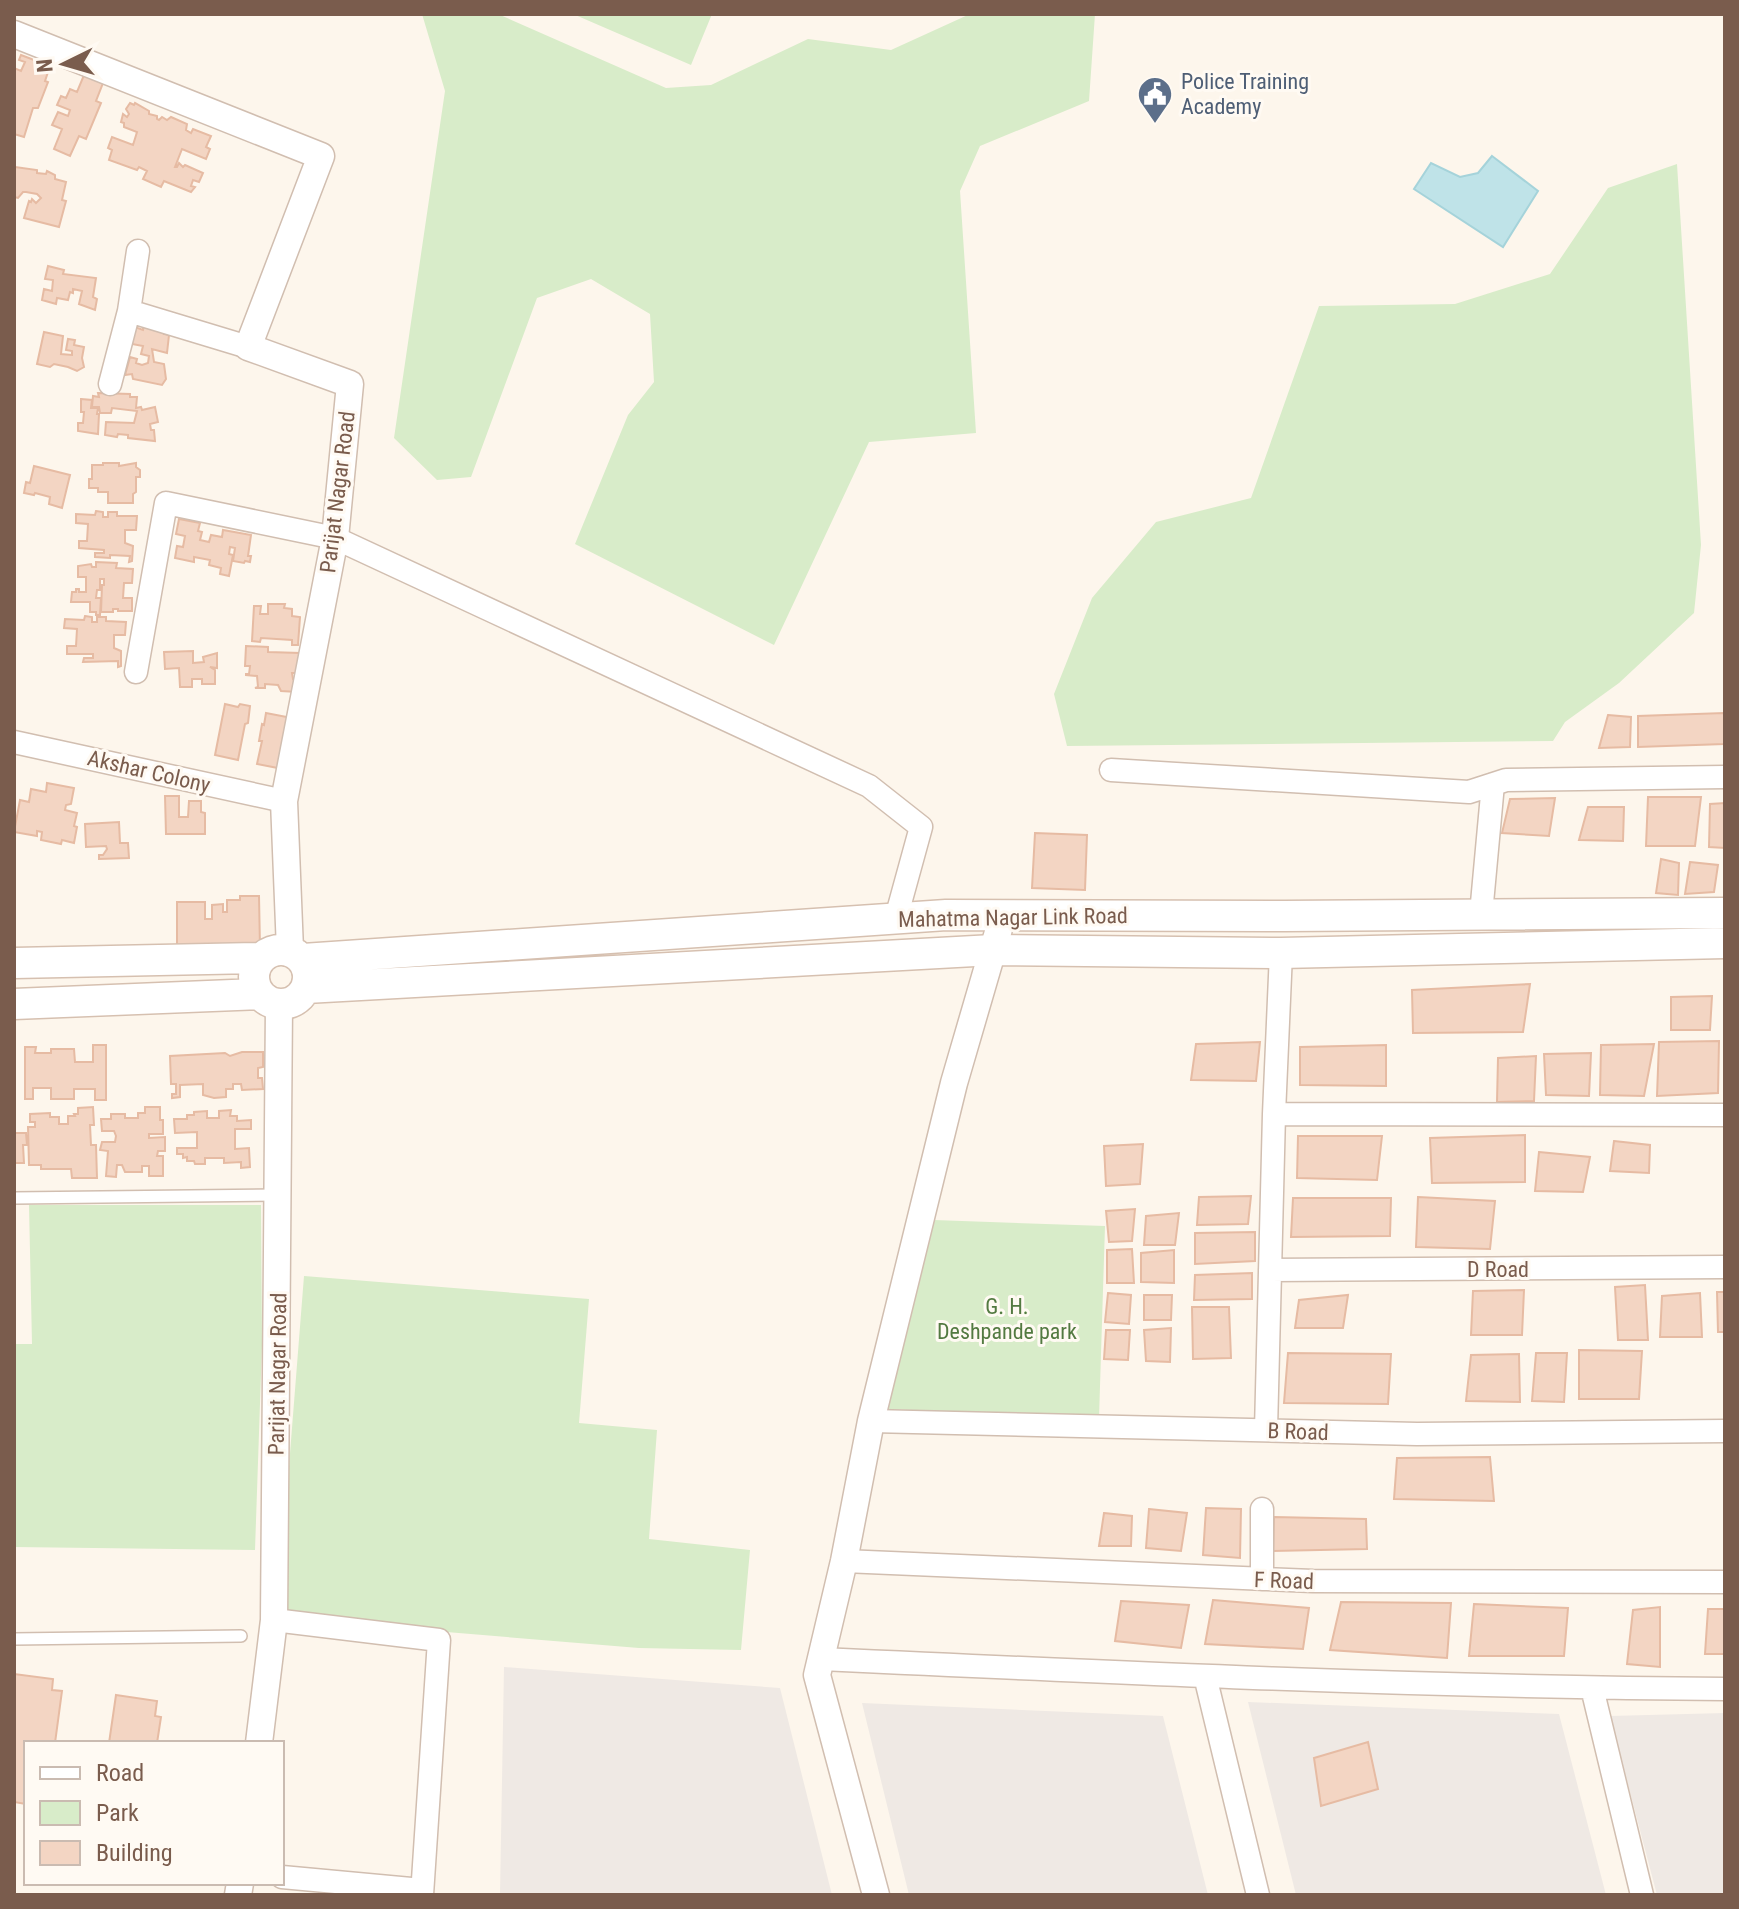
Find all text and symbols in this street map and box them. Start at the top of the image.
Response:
north arrow [24,24,104,104]
text: N [32,58,58,74]
place label: Police Training Academy [1181,69,1309,119]
public building icon: Police Training Academy [1136,75,1174,125]
street label: Parijat Nagar Road [315,410,360,574]
street label: Akshar Colony [85,745,213,798]
street label: Mahatma Nagar Link Road [898,903,1128,932]
street label: D Road [1467,1257,1529,1282]
street label: Parijat Nagar Road [264,1292,291,1456]
park label: G. H. Deshpande park [937,1294,1077,1344]
street label: B Road [1267,1418,1329,1445]
street label: F Road [1254,1567,1314,1594]
legend [24,1741,284,1885]
text: Road [96,1759,144,1787]
text: Park [96,1799,139,1827]
text: Building [96,1839,173,1867]

